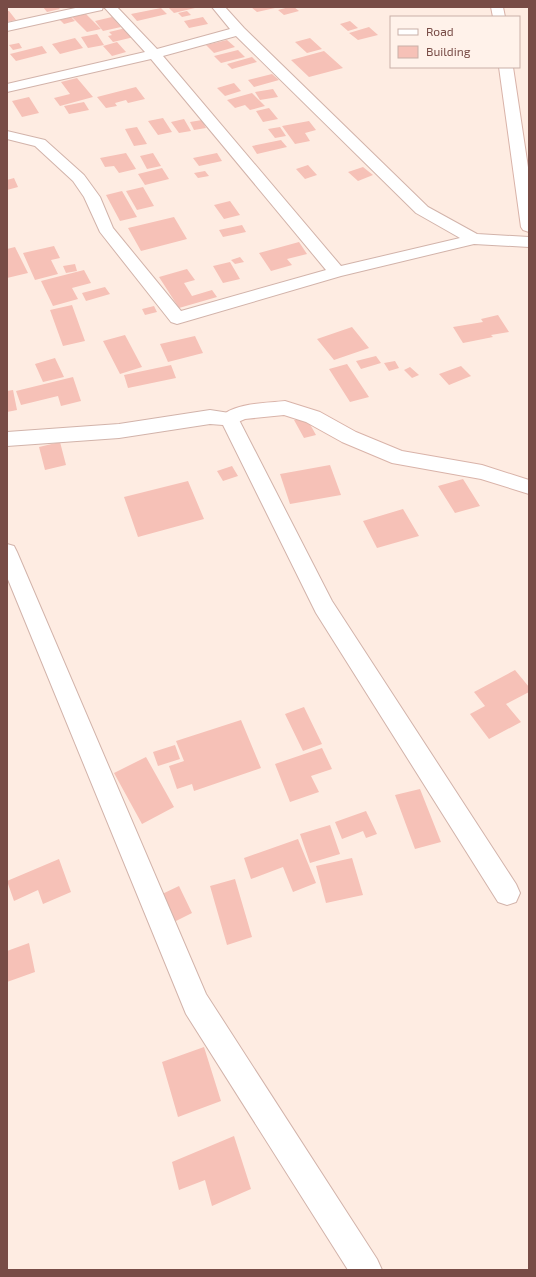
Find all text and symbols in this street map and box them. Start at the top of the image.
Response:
legend [390,16,520,68]
text: Road [426,24,454,38]
text: Building [426,44,471,58]

